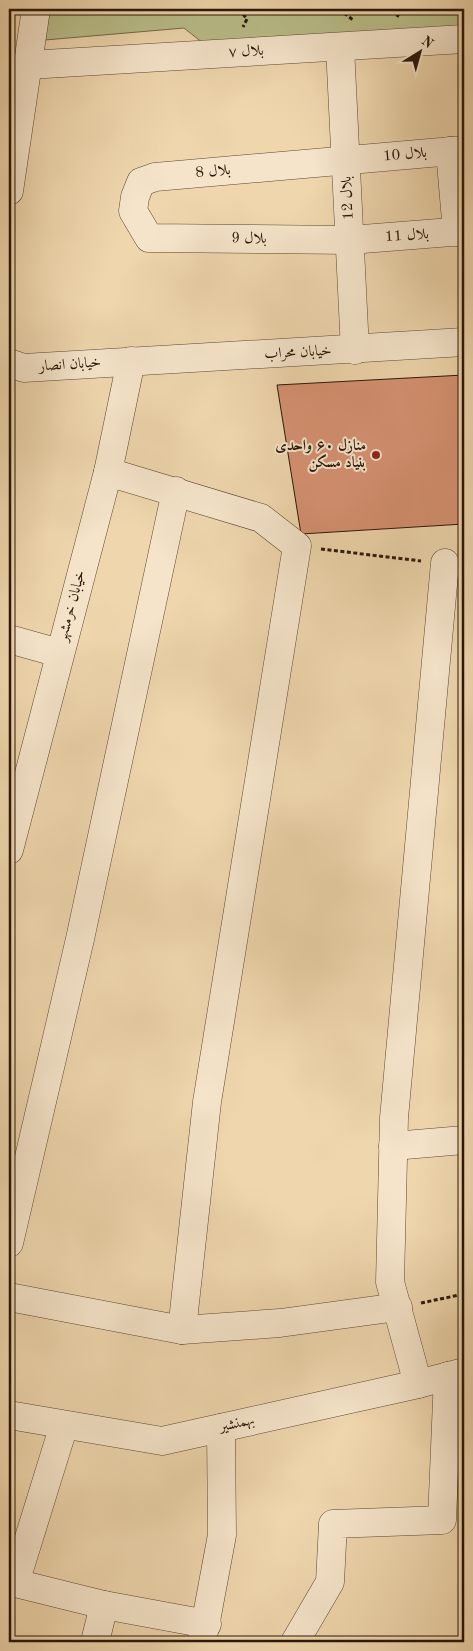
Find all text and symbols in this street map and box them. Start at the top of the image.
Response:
north arrow [396,28,446,78]
text: N [419,34,436,51]
street label: بلال ۷ [228,44,264,60]
street label: بلال 10 [382,146,428,164]
street label: بلال 8 [195,163,231,181]
street label: بلال 12 [339,176,357,220]
street label: بلال 11 [385,227,430,245]
street label: بلال 9 [231,231,267,247]
street label: خیابان محراب [264,344,332,363]
street label: خیابان انصار [36,355,102,375]
place label: منازل ۶۰ واحدی بنیاد مسکن [275,438,366,473]
marker: منازل ۶۰ واحدی بنیاد مسکن [370,449,382,461]
street label: خیابان خرمشهر [55,569,90,645]
street label: بهمنشیر [216,1413,256,1436]

